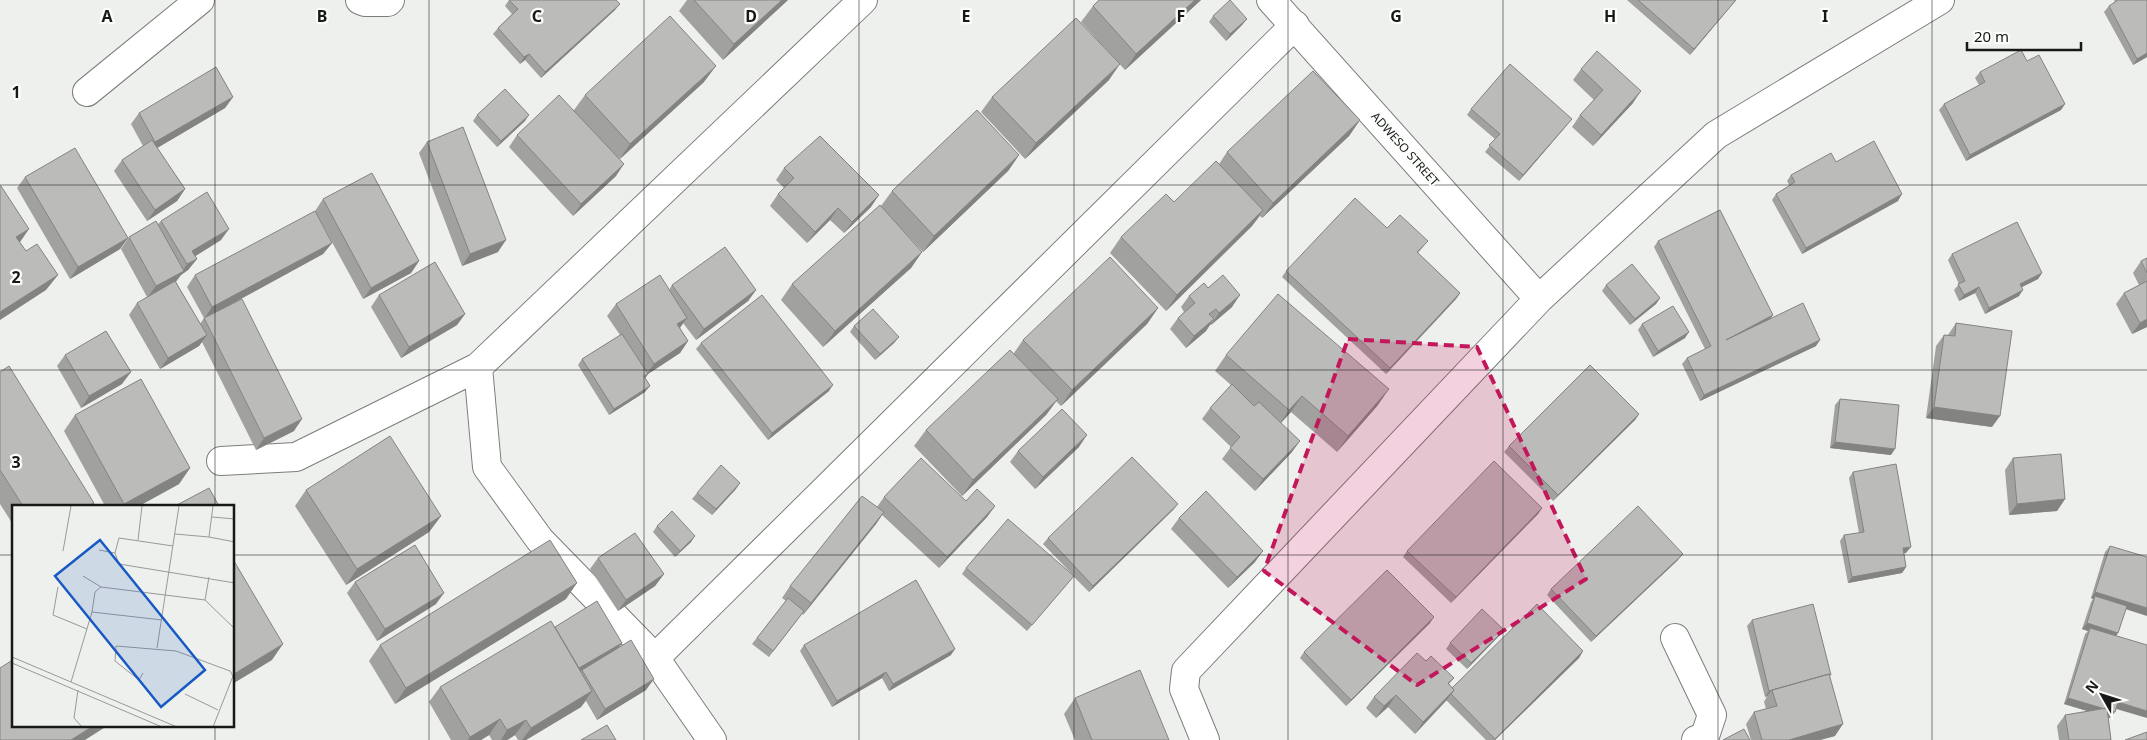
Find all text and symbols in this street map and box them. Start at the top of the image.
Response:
text: A [101,5,113,27]
text: B [317,5,327,27]
text: C [532,5,542,27]
text: D [745,5,757,27]
text: E [962,5,971,27]
text: F [1177,5,1185,27]
text: G [1390,5,1402,27]
text: H [1604,5,1616,27]
text: I [1822,5,1828,27]
scale bar [1967,20,2081,52]
text: 20 m [1974,26,2009,46]
text: 1 [11,81,21,103]
street label: ADWESO STREET [1368,108,1443,190]
text: 2 [11,266,21,288]
text: 3 [11,451,21,473]
inset map [12,505,235,728]
north arrow [2077,670,2127,720]
text: N [2081,676,2102,697]

